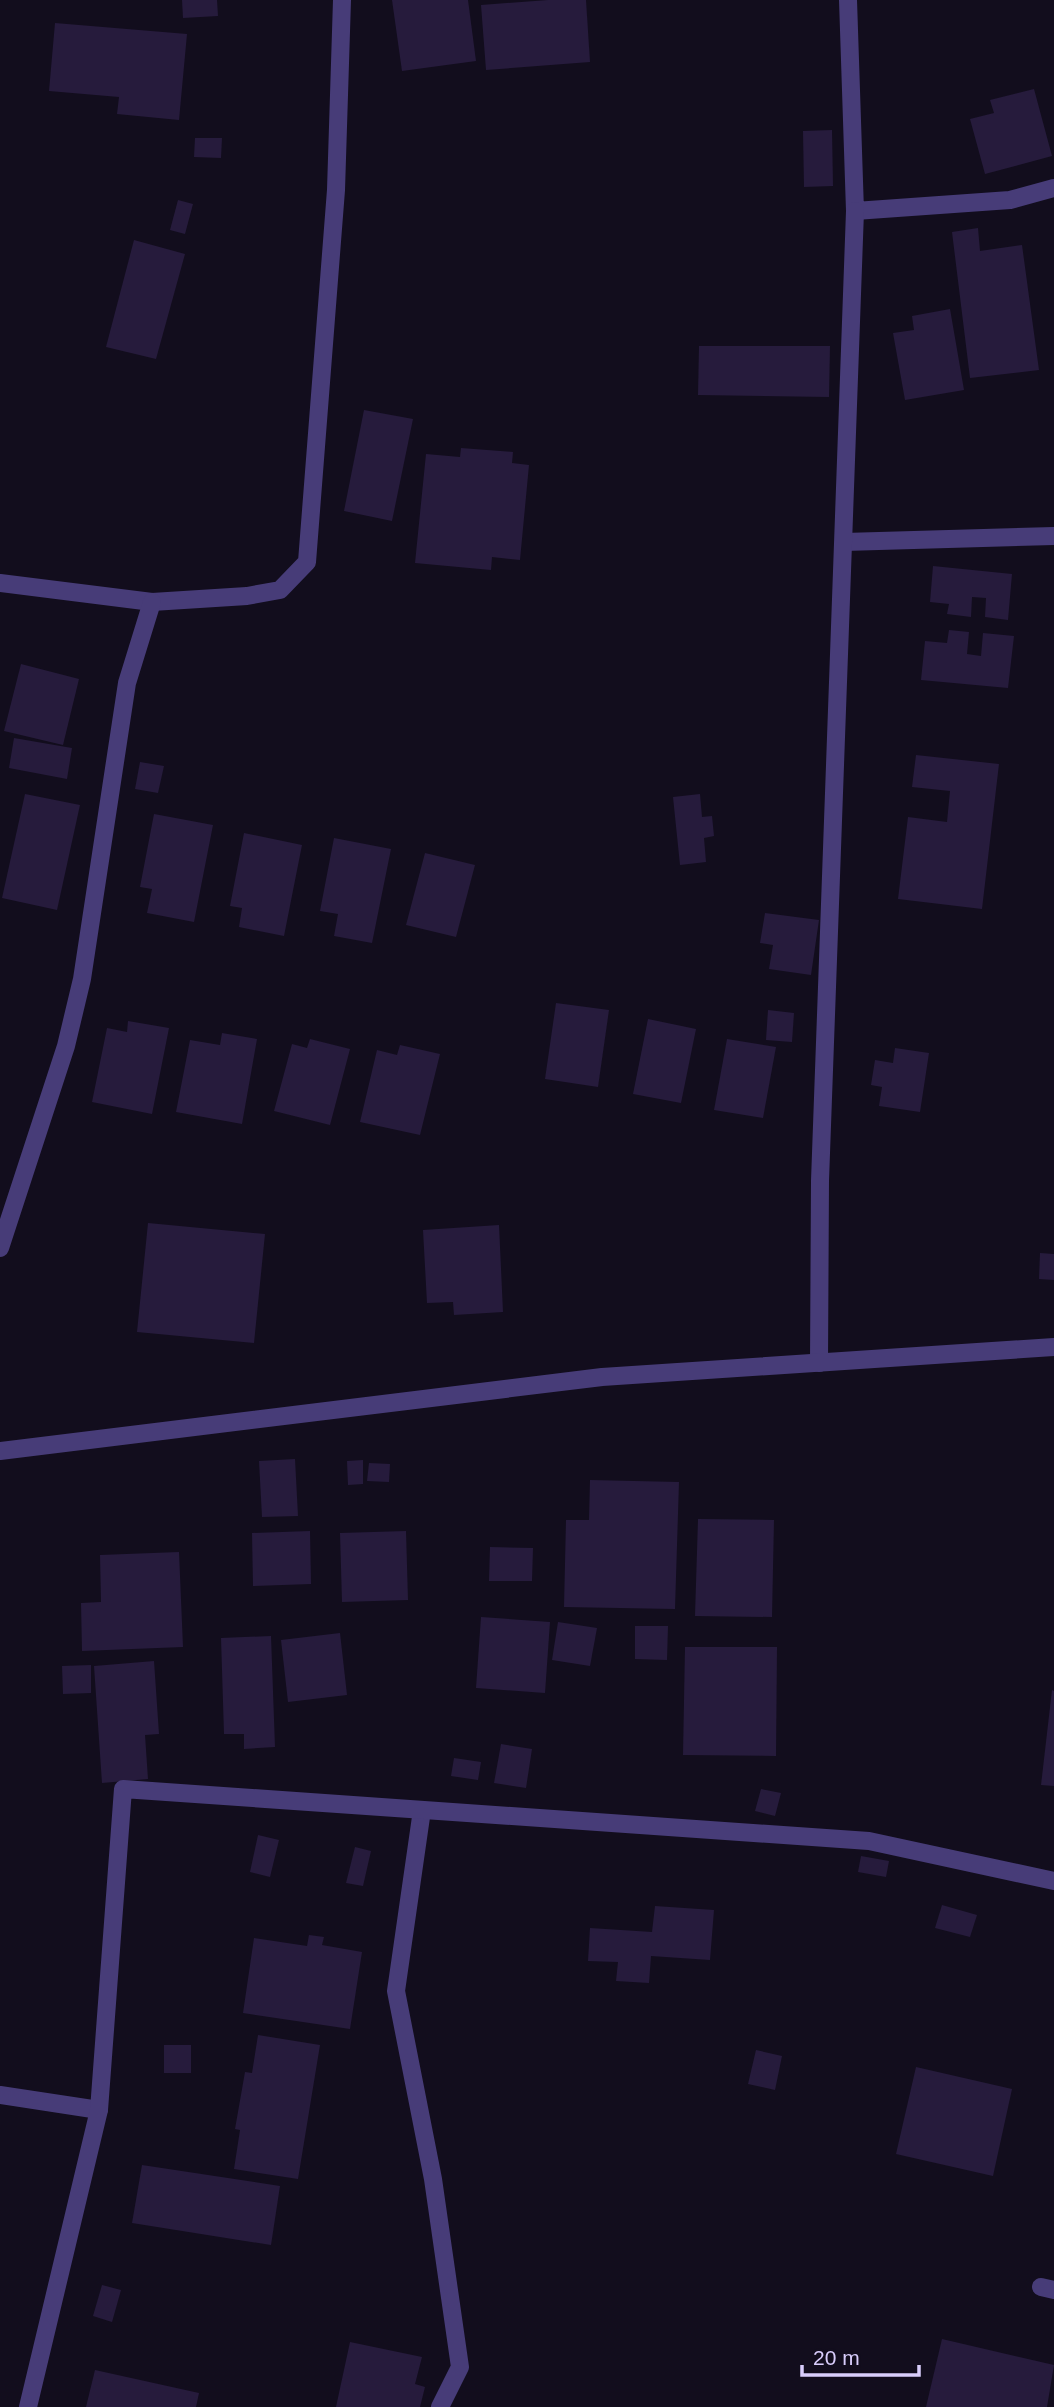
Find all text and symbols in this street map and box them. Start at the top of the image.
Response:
scale bar [802,2334,919,2378]
text: 20 m [813,2346,860,2369]

